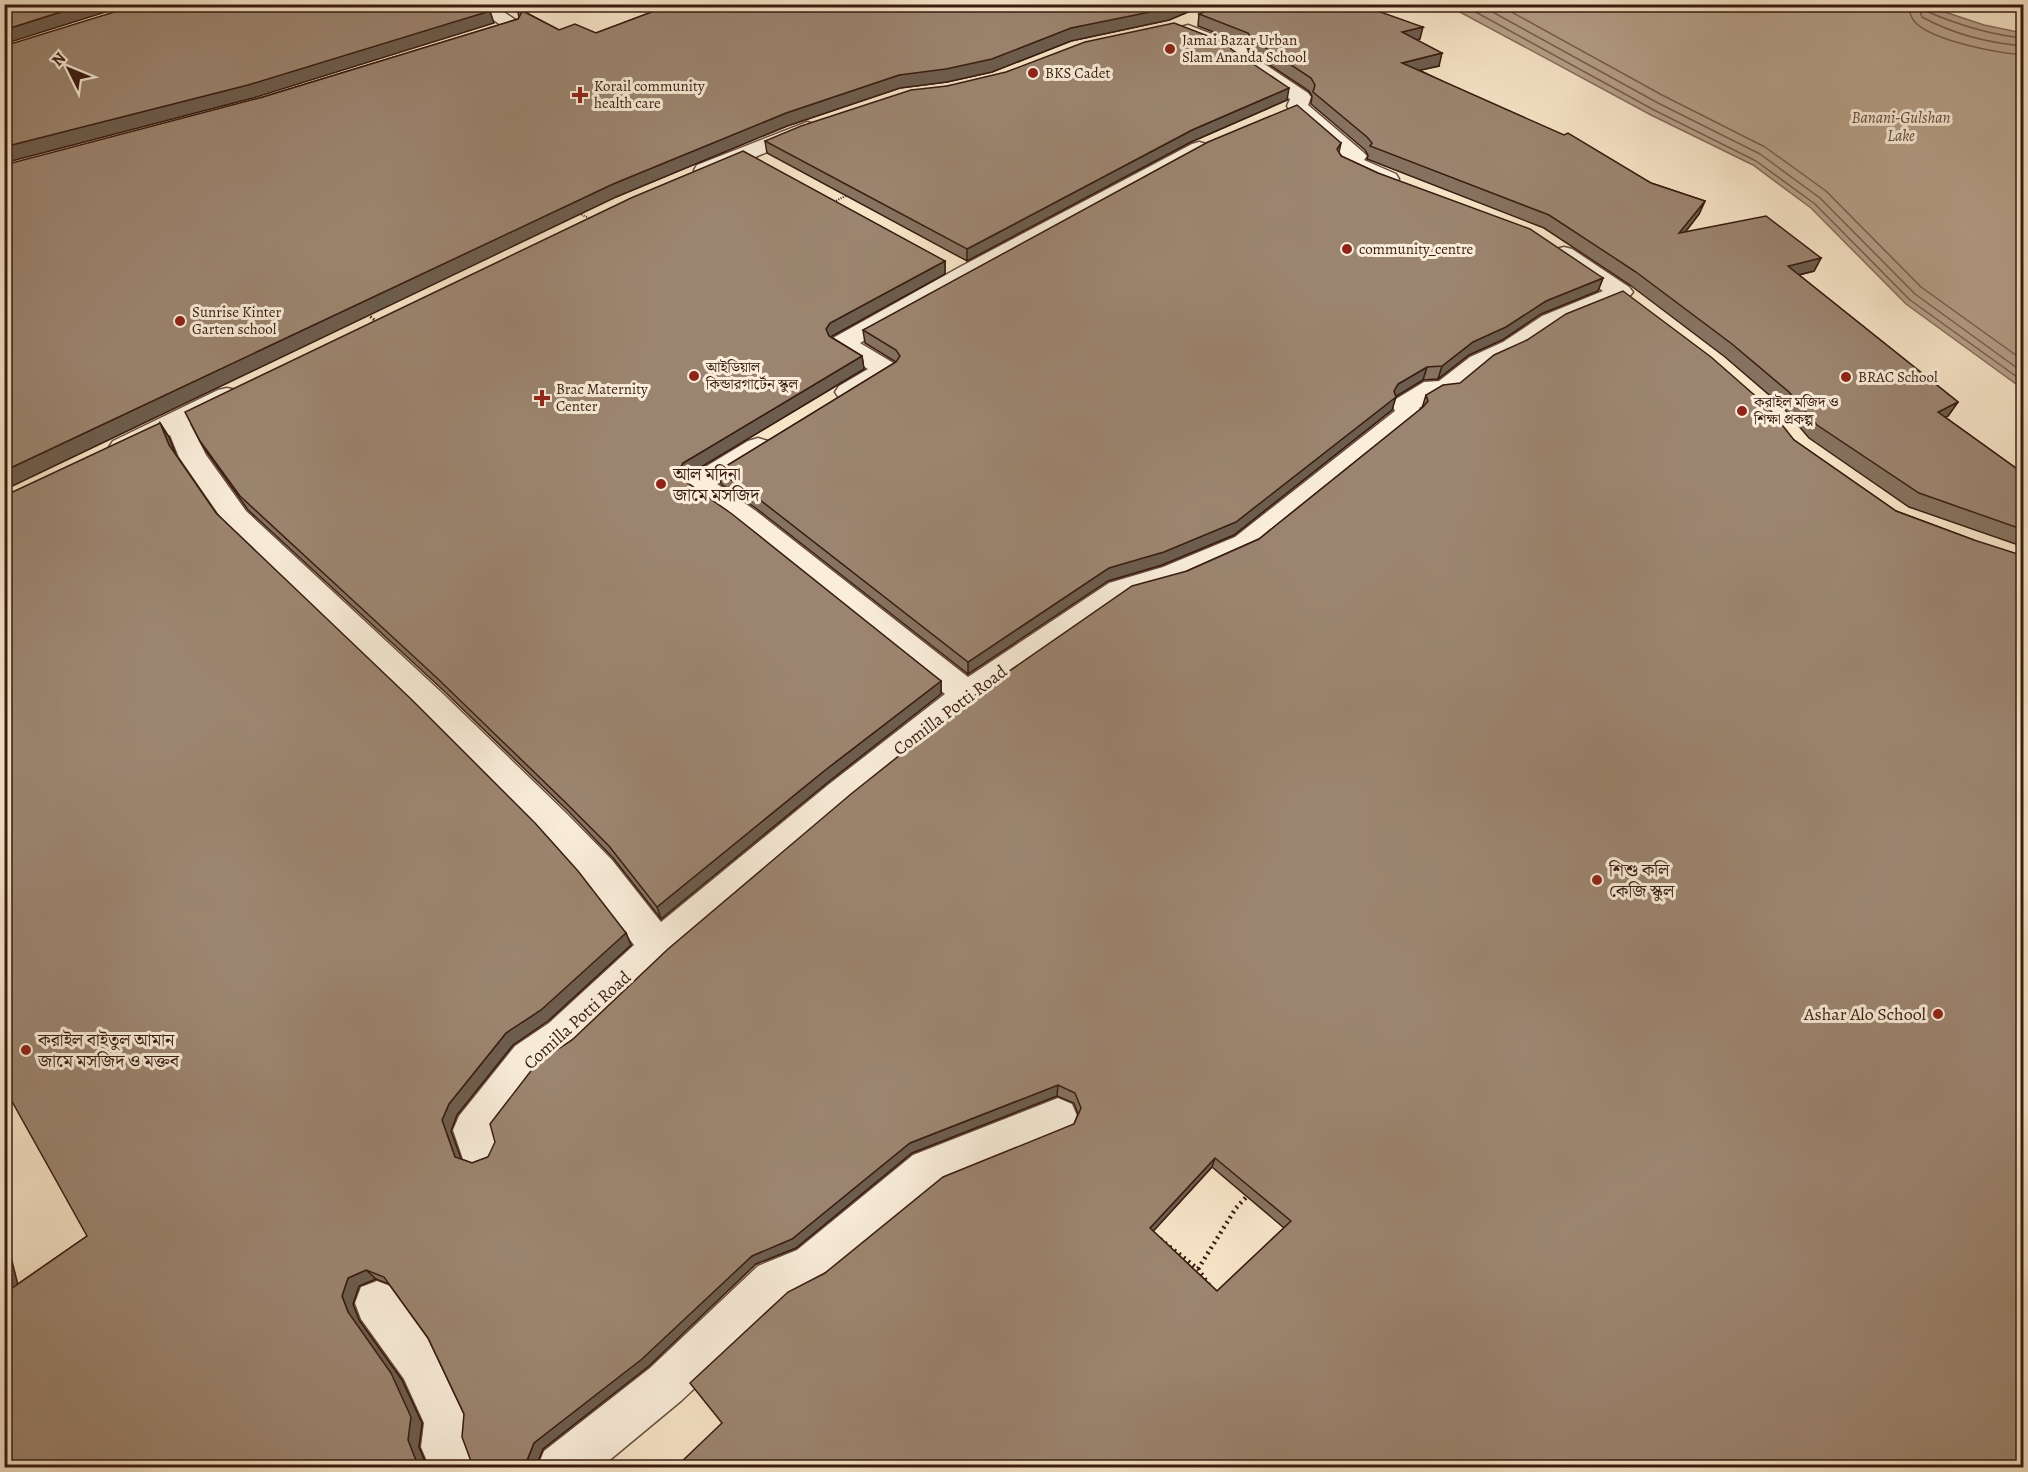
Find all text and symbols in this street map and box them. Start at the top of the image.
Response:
place label: Jamai Bazar Urban Slam Ananda School [1182,30,1307,67]
north arrow [39,39,99,99]
marker: Jamai Bazar Urban Slam Ananda School [1163,42,1177,56]
text: N [47,47,71,71]
place label: BKS Cadet [1045,63,1110,83]
marker: BKS Cadet [1026,66,1040,80]
place label: Korail community health care [594,76,705,113]
marker: Korail community health care [571,86,589,104]
water label: Banani-Gulshan Lake [1851,107,1951,147]
place label: community_centre [1359,239,1474,259]
marker: community_centre [1340,242,1354,256]
place label: Sunrise Kinter Garten school [192,302,282,339]
marker: Sunrise Kinter Garten school [173,314,187,328]
place label: আইডিয়াল কিন্ডারগার্টেন স্কুল [705,357,799,394]
place label: BRAC School [1858,367,1938,387]
marker: আইডিয়াল কিন্ডারগার্টেন স্কুল [687,369,701,383]
marker: BRAC School [1839,370,1853,384]
place label: Brac Maternity Center [556,379,648,416]
marker: Brac Maternity Center [533,389,551,407]
place label: করাইল মজিদ ও শিক্ষা প্রকল্প [1753,392,1839,429]
marker: করাইল মজিদ ও শিক্ষা প্রকল্প [1735,404,1749,418]
place label: আল মদিনা জামে মসজিদ [672,462,760,507]
marker: আল মদিনা জামে মসজিদ [654,477,668,491]
street label: Comilla Potti Road [888,659,1012,761]
place label: শিশু কলি কেজি স্কুল [1608,858,1675,903]
marker: শিশু কলি কেজি স্কুল [1590,873,1604,887]
street label: Comilla Potti Road [518,965,636,1075]
place label: Ashar Alo School [1803,1002,1927,1026]
marker: Ashar Alo School [1931,1007,1945,1021]
place label: করাইল বাইতুল আমান জামে মসজিদ ও মক্তব [37,1028,180,1073]
marker: করাইল বাইতুল আমান জামে মসজিদ ও মক্তব [19,1043,33,1057]

